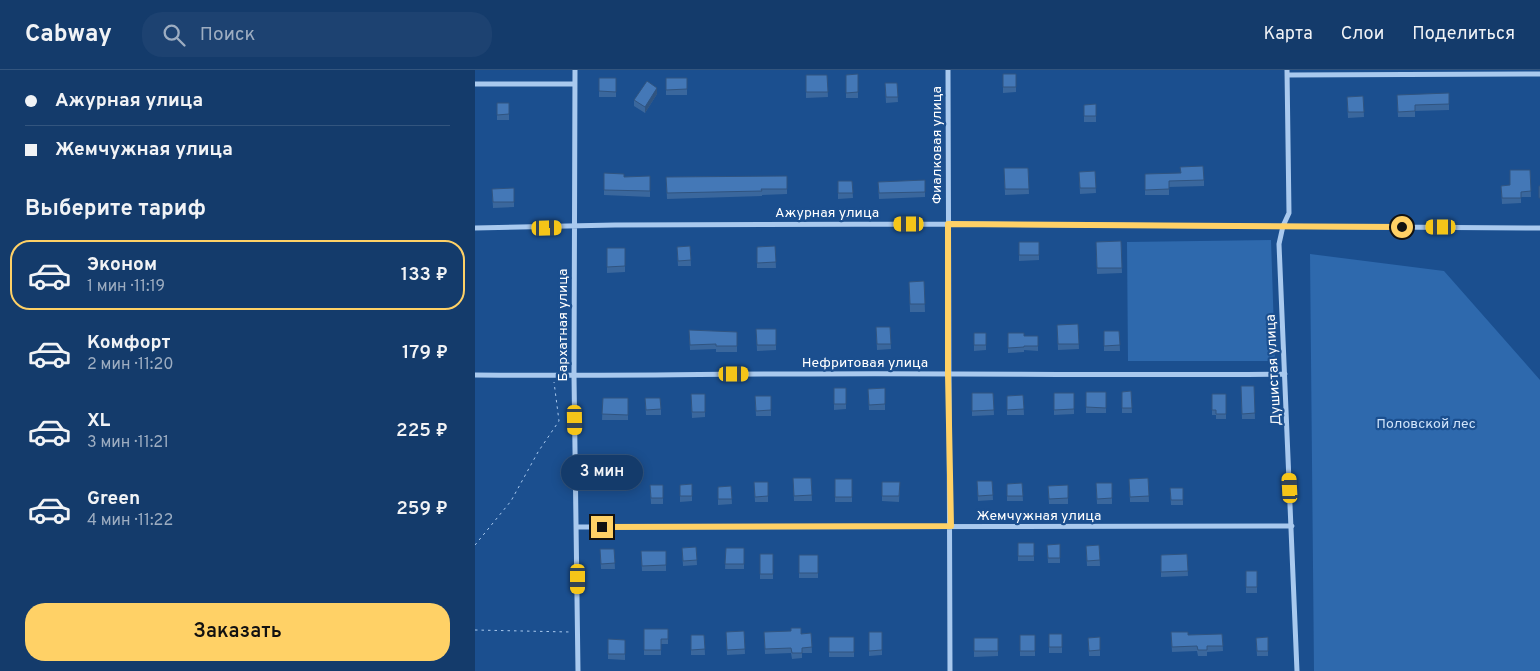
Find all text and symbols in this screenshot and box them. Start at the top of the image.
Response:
search box [142,12,492,57]
text: Cabway [25,20,112,50]
icon: search [160,21,188,49]
text: Поиск [200,23,255,47]
text: Карта [1263,23,1313,46]
text: Слои [1341,23,1384,46]
text: Поделиться [1412,23,1515,46]
street label: Фиалковая улица [929,86,946,204]
text: Ажурная улица [55,89,203,113]
text: Жемчужная улица [55,138,233,162]
text: Выберите тариф [25,196,206,223]
street label: Ажурная улица [775,205,879,222]
route start [1391,216,1413,238]
car [894,217,924,232]
car [531,220,562,236]
car [1426,220,1456,235]
icon: car [27,253,72,298]
text: Эконом [87,253,157,277]
text: 133 ₽ [401,263,448,287]
street label: Бархатная улица [555,269,572,381]
text: 1 мин · 11:19 [87,277,165,297]
street label: Душистая улица [1263,314,1285,426]
icon: car [27,331,72,376]
text: Комфорт [87,331,170,355]
text: 179 ₽ [402,341,448,365]
text: 2 мин · 11:20 [87,355,174,375]
street label: Нефритовая улица [802,355,928,372]
car [719,367,749,382]
car [567,405,582,435]
icon: car [27,409,72,454]
text: XL [87,409,110,433]
park label: Половской лес [1376,416,1476,433]
text: 225 ₽ [396,419,448,443]
text: 3 мин · 11:21 [87,433,169,453]
callout: 3 мин [561,454,643,490]
text: 3 мин [580,462,624,482]
car [1281,473,1298,503]
icon: car [27,487,72,532]
text: Green [87,487,140,511]
text: 259 ₽ [396,497,448,521]
street label: Жемчужная улица [977,508,1101,525]
text: 4 мин · 11:22 [87,511,173,531]
route end [591,516,613,538]
car [570,564,585,594]
button: Заказать [25,603,450,661]

